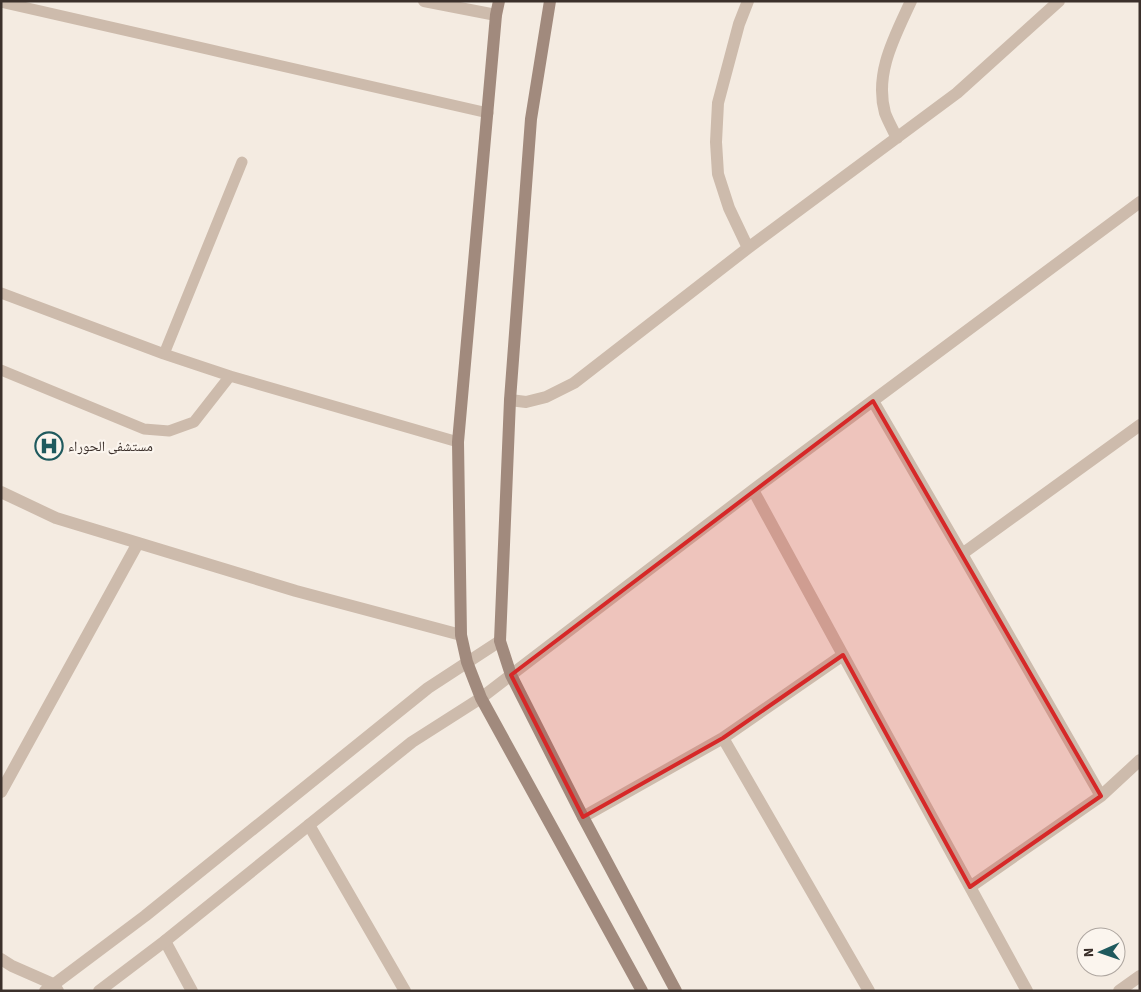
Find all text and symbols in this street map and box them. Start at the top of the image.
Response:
hospital icon: مستشفى الحوراء [34,431,64,461]
place label: مستشفى الحوراء [68,437,153,457]
north arrow [1076,927,1126,977]
text: N [1079,947,1099,957]

